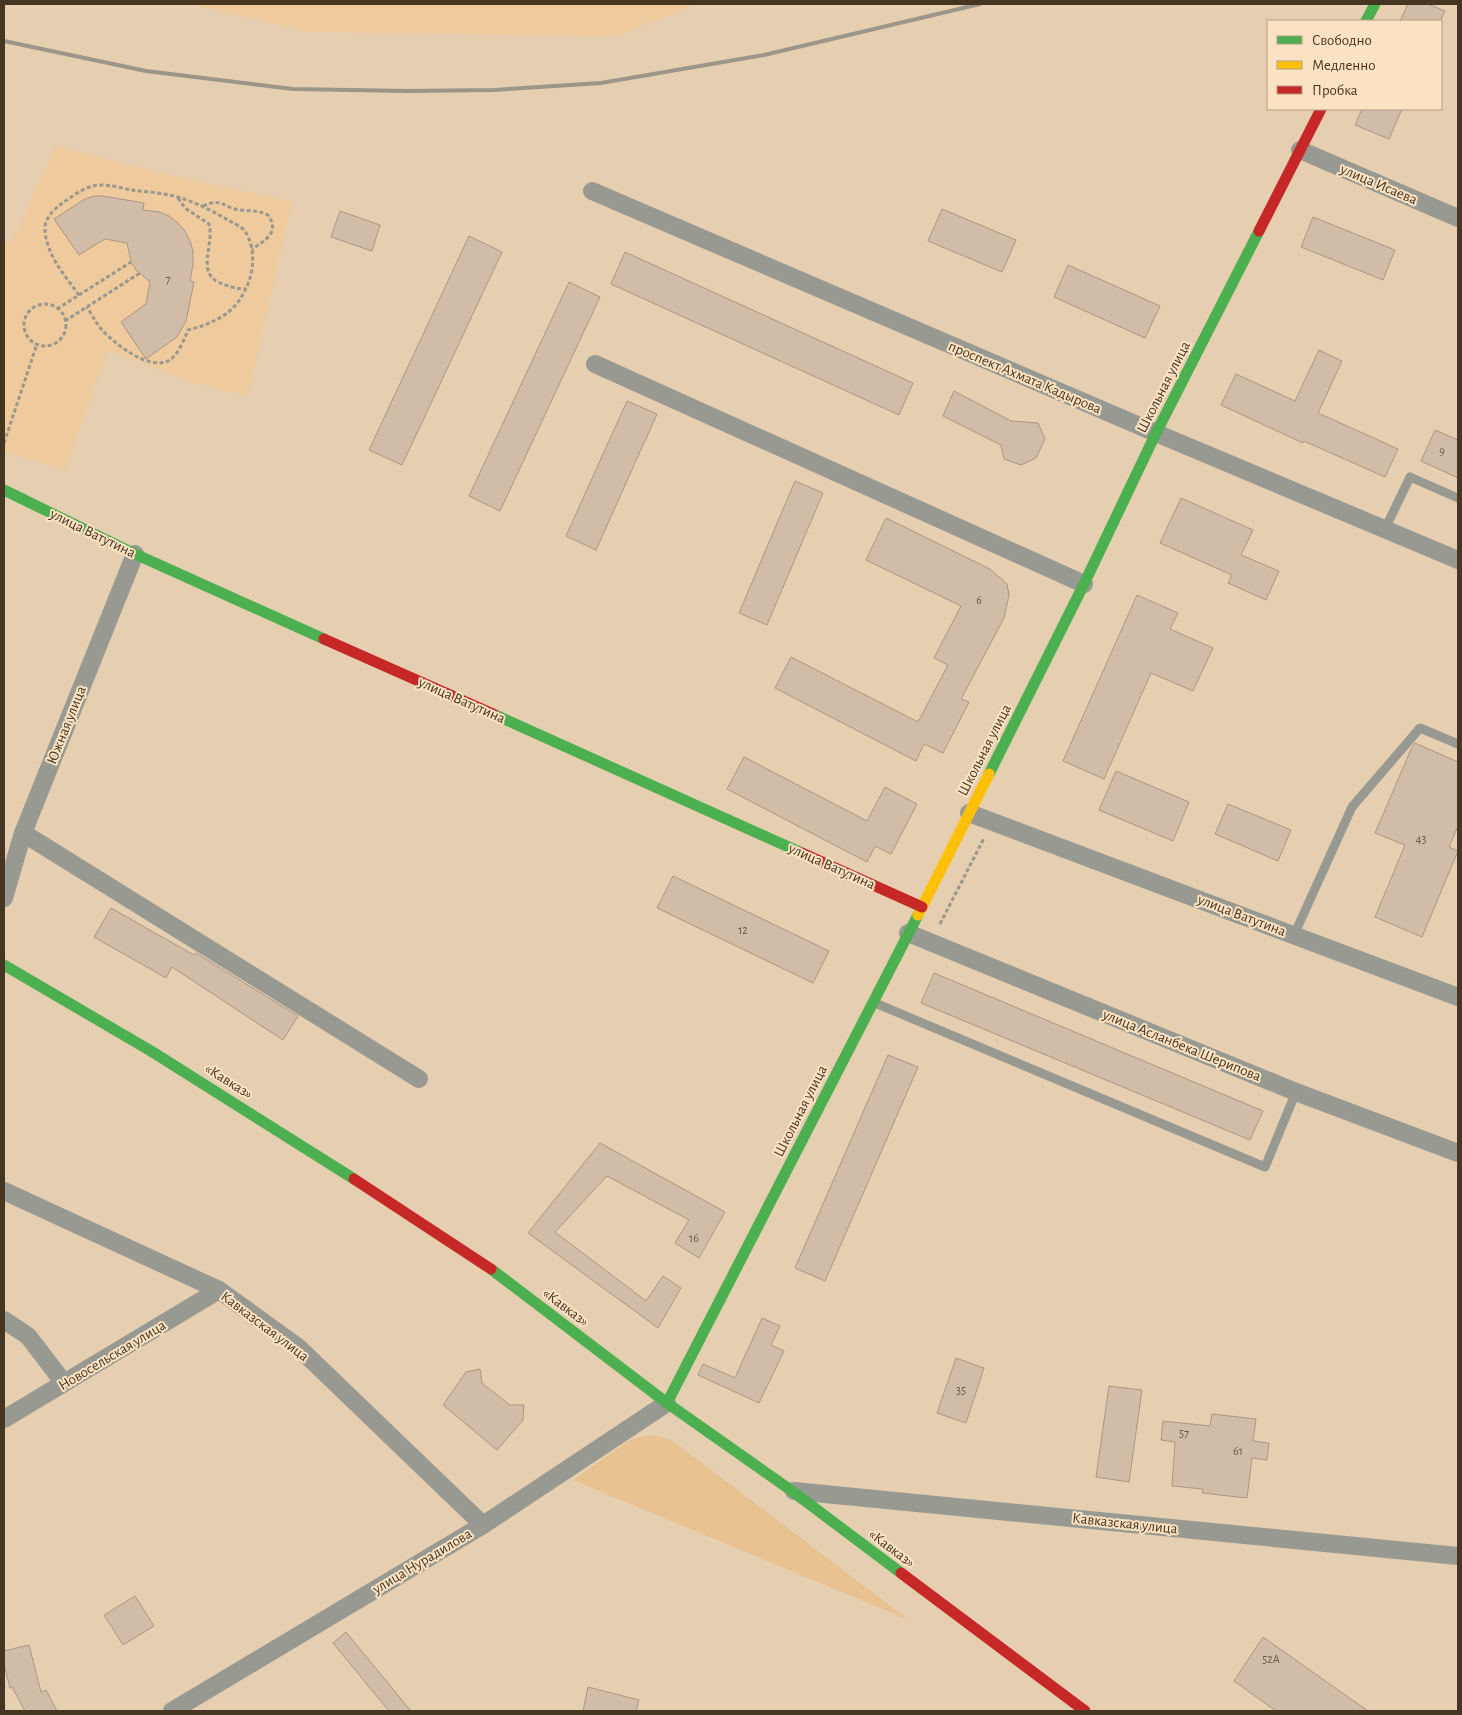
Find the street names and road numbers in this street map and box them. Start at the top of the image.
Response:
street label: улица Исаева [1337,161,1420,207]
street label: проспект Ахмата Кадырова [946,338,1104,417]
street label: Школьная улица [1134,339,1193,435]
street label: улица Ватутина [47,506,138,561]
street label: улица Ватутина [415,674,508,726]
street label: Южная улица [44,684,89,766]
street label: Школьная улица [955,702,1014,798]
street label: улица Ватутина [785,840,878,892]
street label: улица Ватутина [1195,891,1288,939]
street label: улица Асланбека Шерипова [1100,1006,1263,1084]
street label: «Кавказ» [202,1061,255,1102]
street label: Школьная улица [771,1063,830,1159]
street label: «Кавказ» [540,1285,592,1329]
street label: Кавказская улица [218,1289,312,1364]
street label: Новосельская улица [56,1317,169,1393]
street label: Кавказская улица [1072,1511,1179,1537]
street label: улица Нурадилова [369,1526,474,1597]
street label: «Кавказ» [866,1526,918,1570]

